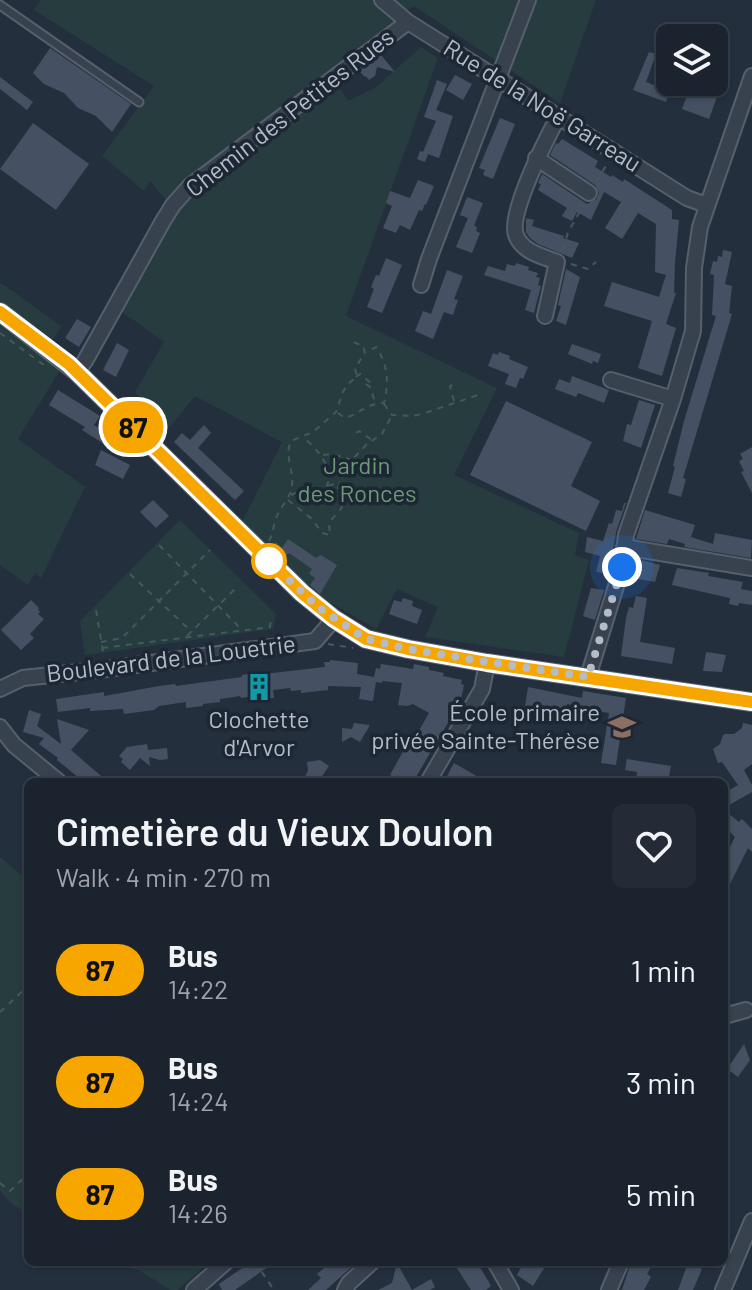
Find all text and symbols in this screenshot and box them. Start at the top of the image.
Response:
street label: Chemin des Petites Rues [179,22,399,202]
map controls [656,24,728,96]
button: layers [656,24,728,96]
street label: Rue de la Noë Garreau [439,32,647,177]
line badge: 87 [97,401,169,453]
text: 87 [118,410,148,444]
park label: Jardin des Ronces [297,450,417,507]
unlabelled marker [252,544,286,578]
your location [602,547,642,587]
street label: Boulevard de la Louetrie [45,628,297,687]
building icon: Clochette d'Arvor [244,672,274,702]
place label: École primaire privée Sainte-Thérèse [371,697,600,754]
place label: Clochette d'Arvor [209,704,309,761]
school or university icon: École primaire privée Sainte-Thérèse [607,712,637,742]
button: heart [612,804,696,888]
text: Cimetière du Vieux Doulon [56,808,493,854]
text: Walk · 4 min · 270 m [56,861,271,892]
text: Bus [168,937,218,973]
text: 1 min [631,952,696,988]
text: 87 [85,953,115,987]
text: 14:22 [168,973,228,1004]
text: Bus [168,1049,218,1085]
text: 3 min [626,1064,696,1100]
text: 87 [85,1065,115,1099]
text: 14:24 [168,1085,229,1116]
text: Bus [168,1161,218,1197]
text: 5 min [626,1176,696,1212]
text: 87 [85,1177,115,1211]
text: 14:26 [168,1197,228,1228]

